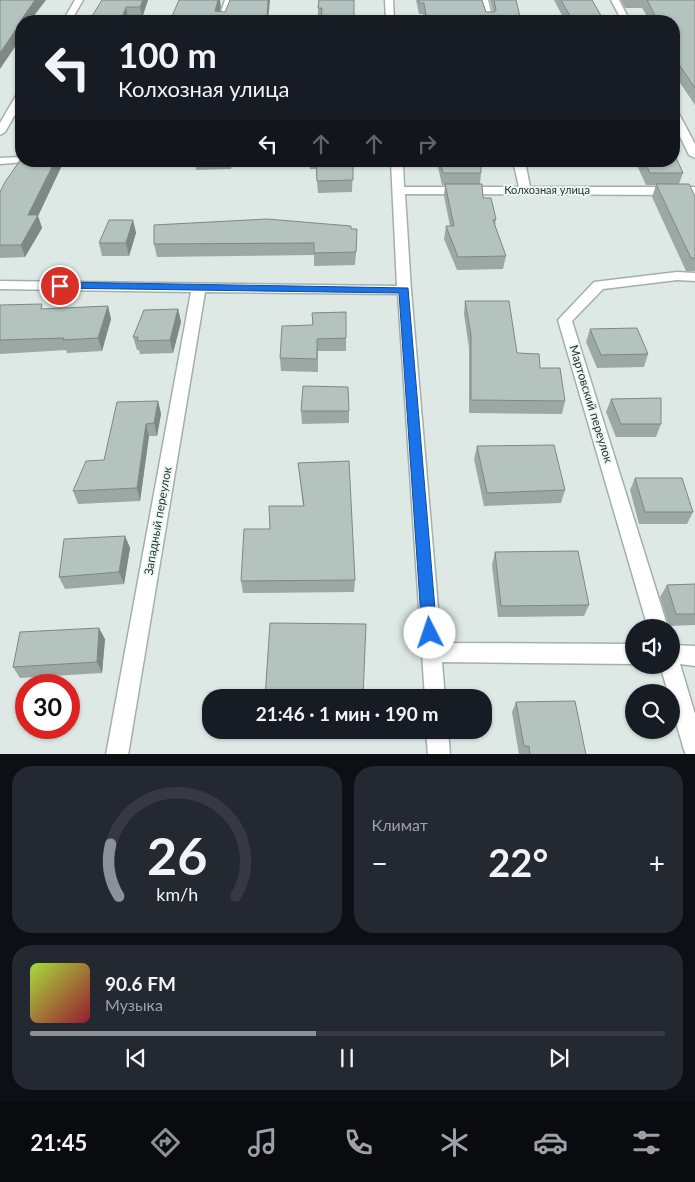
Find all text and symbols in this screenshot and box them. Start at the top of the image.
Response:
text: 100 m [118,33,217,75]
icon: left [35,35,100,100]
text: Колхозная улица [118,75,289,102]
icon: left [254,130,282,158]
icon: ahead [307,130,335,158]
icon: ahead [360,130,388,158]
icon: right [413,130,441,158]
street label: Колхозная улица [504,183,590,196]
pin [39,265,81,307]
icon: arrive [46,272,74,300]
street label: Мартовский переулок [566,343,617,465]
street label: Западный переулок [141,465,175,576]
position arrow [403,606,455,658]
map controls [625,619,680,739]
button: sound [625,619,680,674]
speed limit sign: 30 [15,674,80,739]
button: search [625,684,680,739]
text: 21:46 · 1 мин · 190 m [256,702,438,725]
text: Климат [372,815,428,834]
text: 26 [147,824,207,886]
text: 22° [488,839,548,885]
text: − [372,846,388,880]
text: + [649,846,665,880]
text: km/h [156,883,198,905]
text: 90.6 FM [105,972,176,995]
text: Музыка [105,995,163,1014]
icon: previous [122,1044,150,1072]
icon: pause [333,1044,361,1072]
icon: next [545,1044,573,1072]
icon: directions [148,1125,183,1160]
icon: music [245,1125,280,1160]
icon: phone [341,1125,376,1160]
icon: climate [437,1125,472,1160]
icon: car [533,1125,568,1160]
icon: filters [629,1125,664,1160]
text: 21:45 [31,1129,87,1156]

